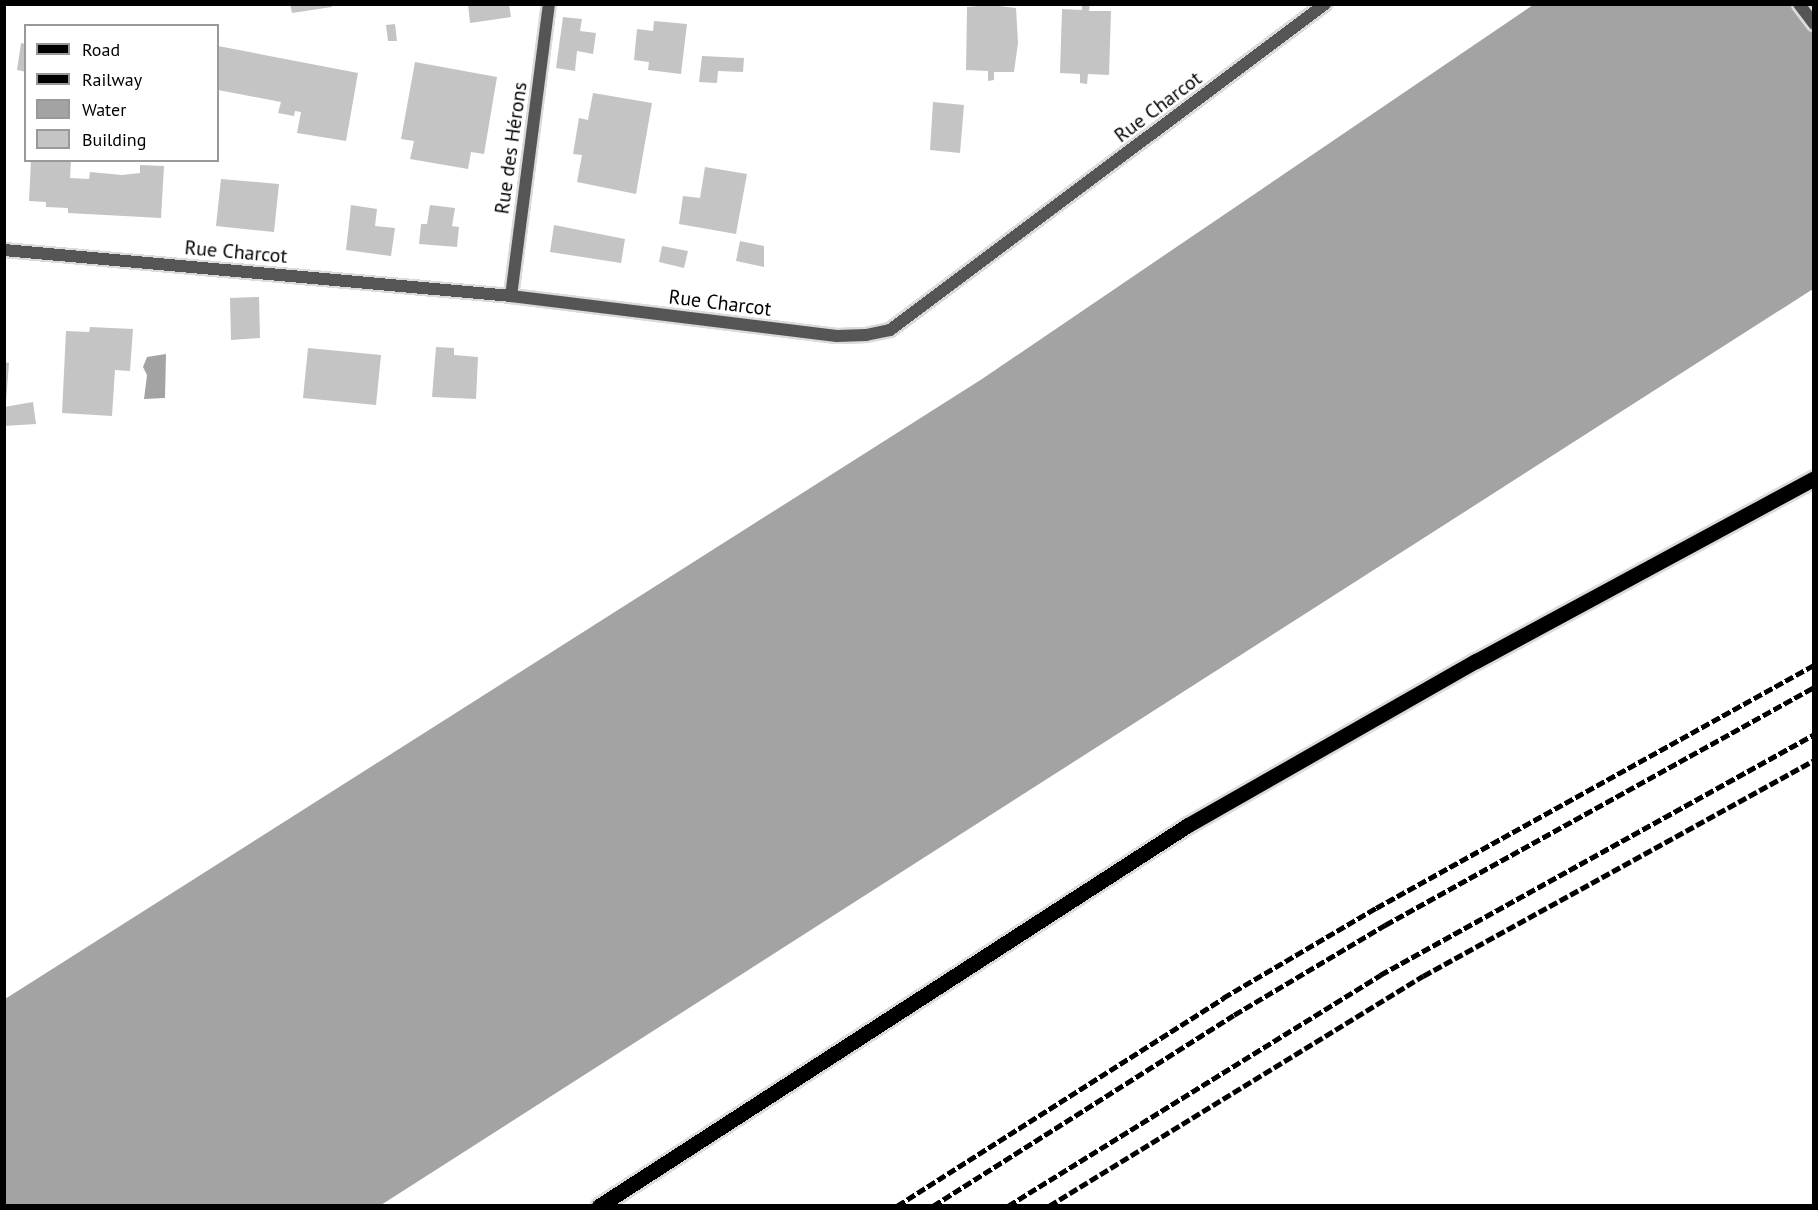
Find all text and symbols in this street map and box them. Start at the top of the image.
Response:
legend [24,24,219,162]
text: Road [82,38,120,61]
street label: Rue Charcot [1110,66,1206,148]
text: Railway [82,68,142,91]
street label: Rue des Hérons [490,80,532,216]
text: Water [82,98,126,121]
text: Building [82,128,146,151]
street label: Rue Charcot [184,236,288,268]
street label: Rue Charcot [667,285,773,321]

